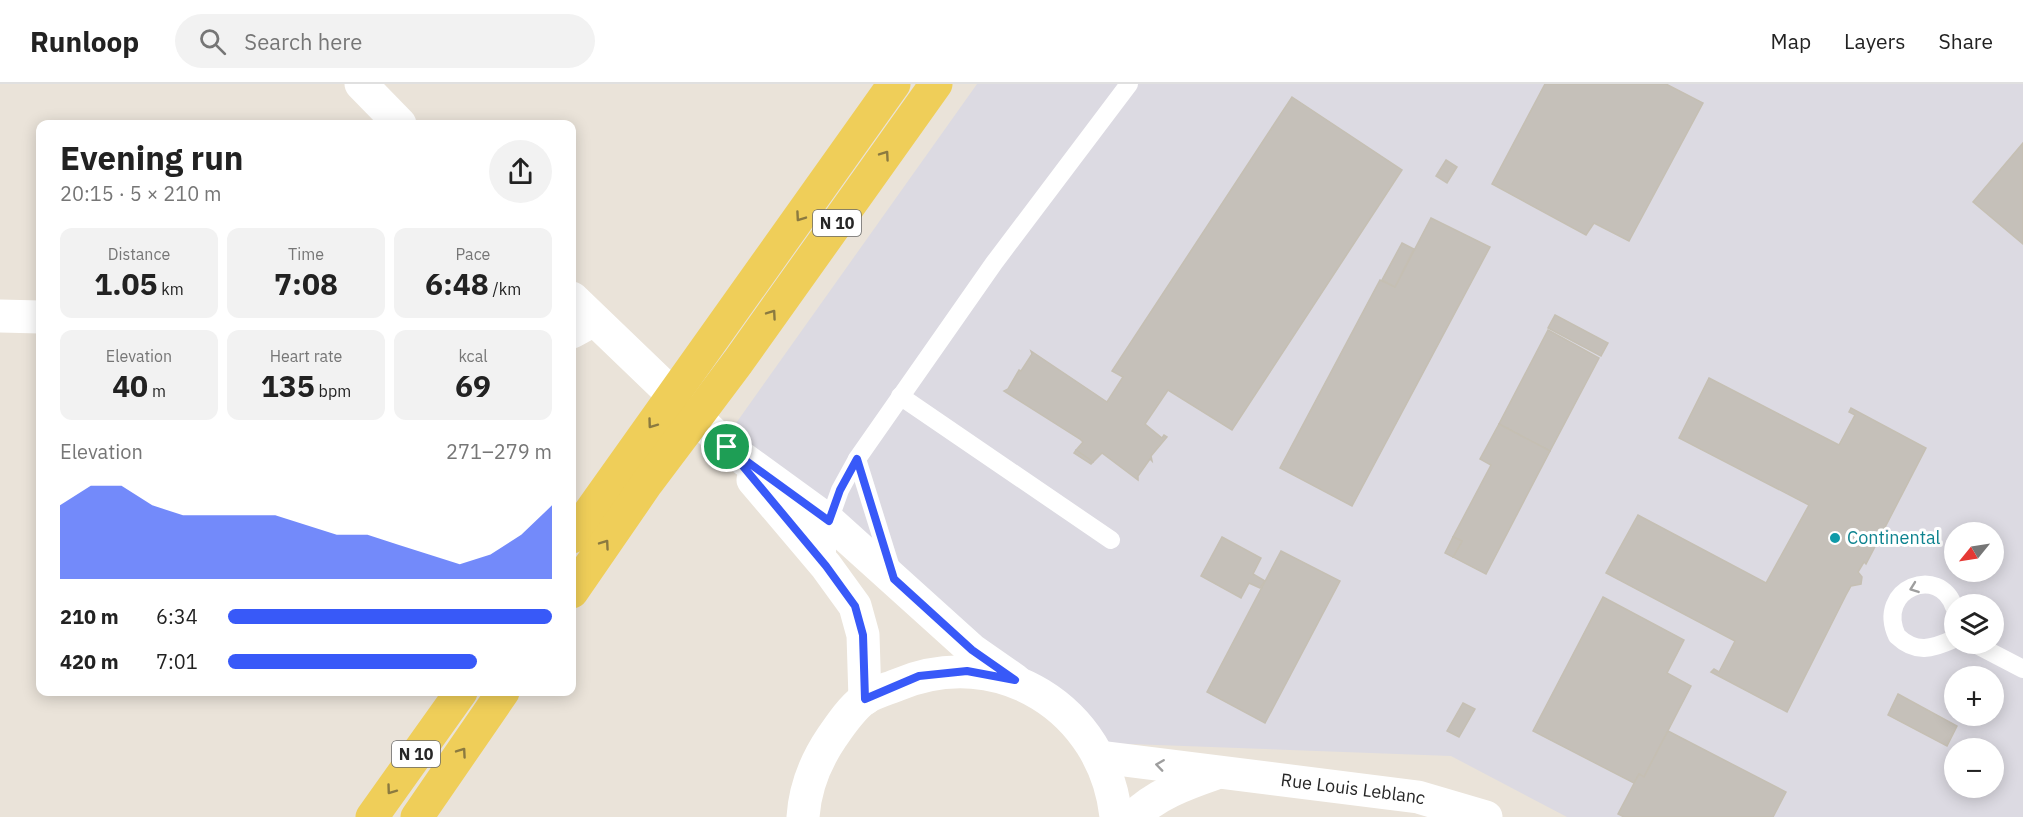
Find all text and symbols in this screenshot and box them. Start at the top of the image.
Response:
search box [175,14,595,68]
text: Runloop [30,23,139,60]
icon: search [196,25,229,58]
text: Search here [244,27,362,56]
text: Map [1771,27,1811,55]
text: Layers [1844,27,1906,55]
text: Share [1939,27,1993,55]
text: Evening run [60,136,244,179]
button: share [489,140,552,203]
one-way arrow [878,151,889,162]
text: 20:15 · 5 × 210 m [60,180,221,207]
road number: N 10 [813,210,861,236]
one-way arrow [796,211,807,222]
text: Distance [108,244,170,264]
text: Time [288,244,324,264]
text: Pace [456,244,490,264]
text: 1.05 [94,264,158,303]
text: 7:08 [274,264,338,303]
text: 6:48 [425,264,489,303]
text: km [158,279,184,299]
text: /km [489,279,521,299]
one-way arrow [765,310,776,321]
text: Elevation [106,346,172,366]
text: Heart rate [270,346,342,366]
text: kcal [458,346,488,366]
text: 40 [112,366,148,405]
text: 135 [261,366,315,405]
text: 69 [455,366,491,405]
text: m [148,381,166,401]
text: bpm [315,381,351,401]
one-way arrow [648,418,659,429]
pin [701,421,752,472]
icon: arrive [710,430,743,463]
text: Elevation [60,438,143,465]
text: 271–279 m [446,438,552,465]
north arrow [1944,522,2004,582]
map controls [1944,522,2004,798]
place label: Continental [1847,526,1941,549]
marker: Continental [1828,531,1842,545]
one-way arrow [598,539,609,550]
one-way arrow [1909,581,1920,594]
button: layers [1944,594,2004,654]
text: 210 m [60,603,119,630]
text: 6:34 [156,603,198,630]
text: 420 m [60,648,119,675]
text: 7:01 [156,648,198,675]
button: + [1944,666,2004,726]
button: − [1944,738,2004,798]
road number: N 10 [392,741,440,767]
one-way arrow [455,747,466,758]
one-way arrow [1156,759,1165,771]
street label: Rue Louis Leblanc [1279,768,1428,810]
one-way arrow [387,784,398,795]

